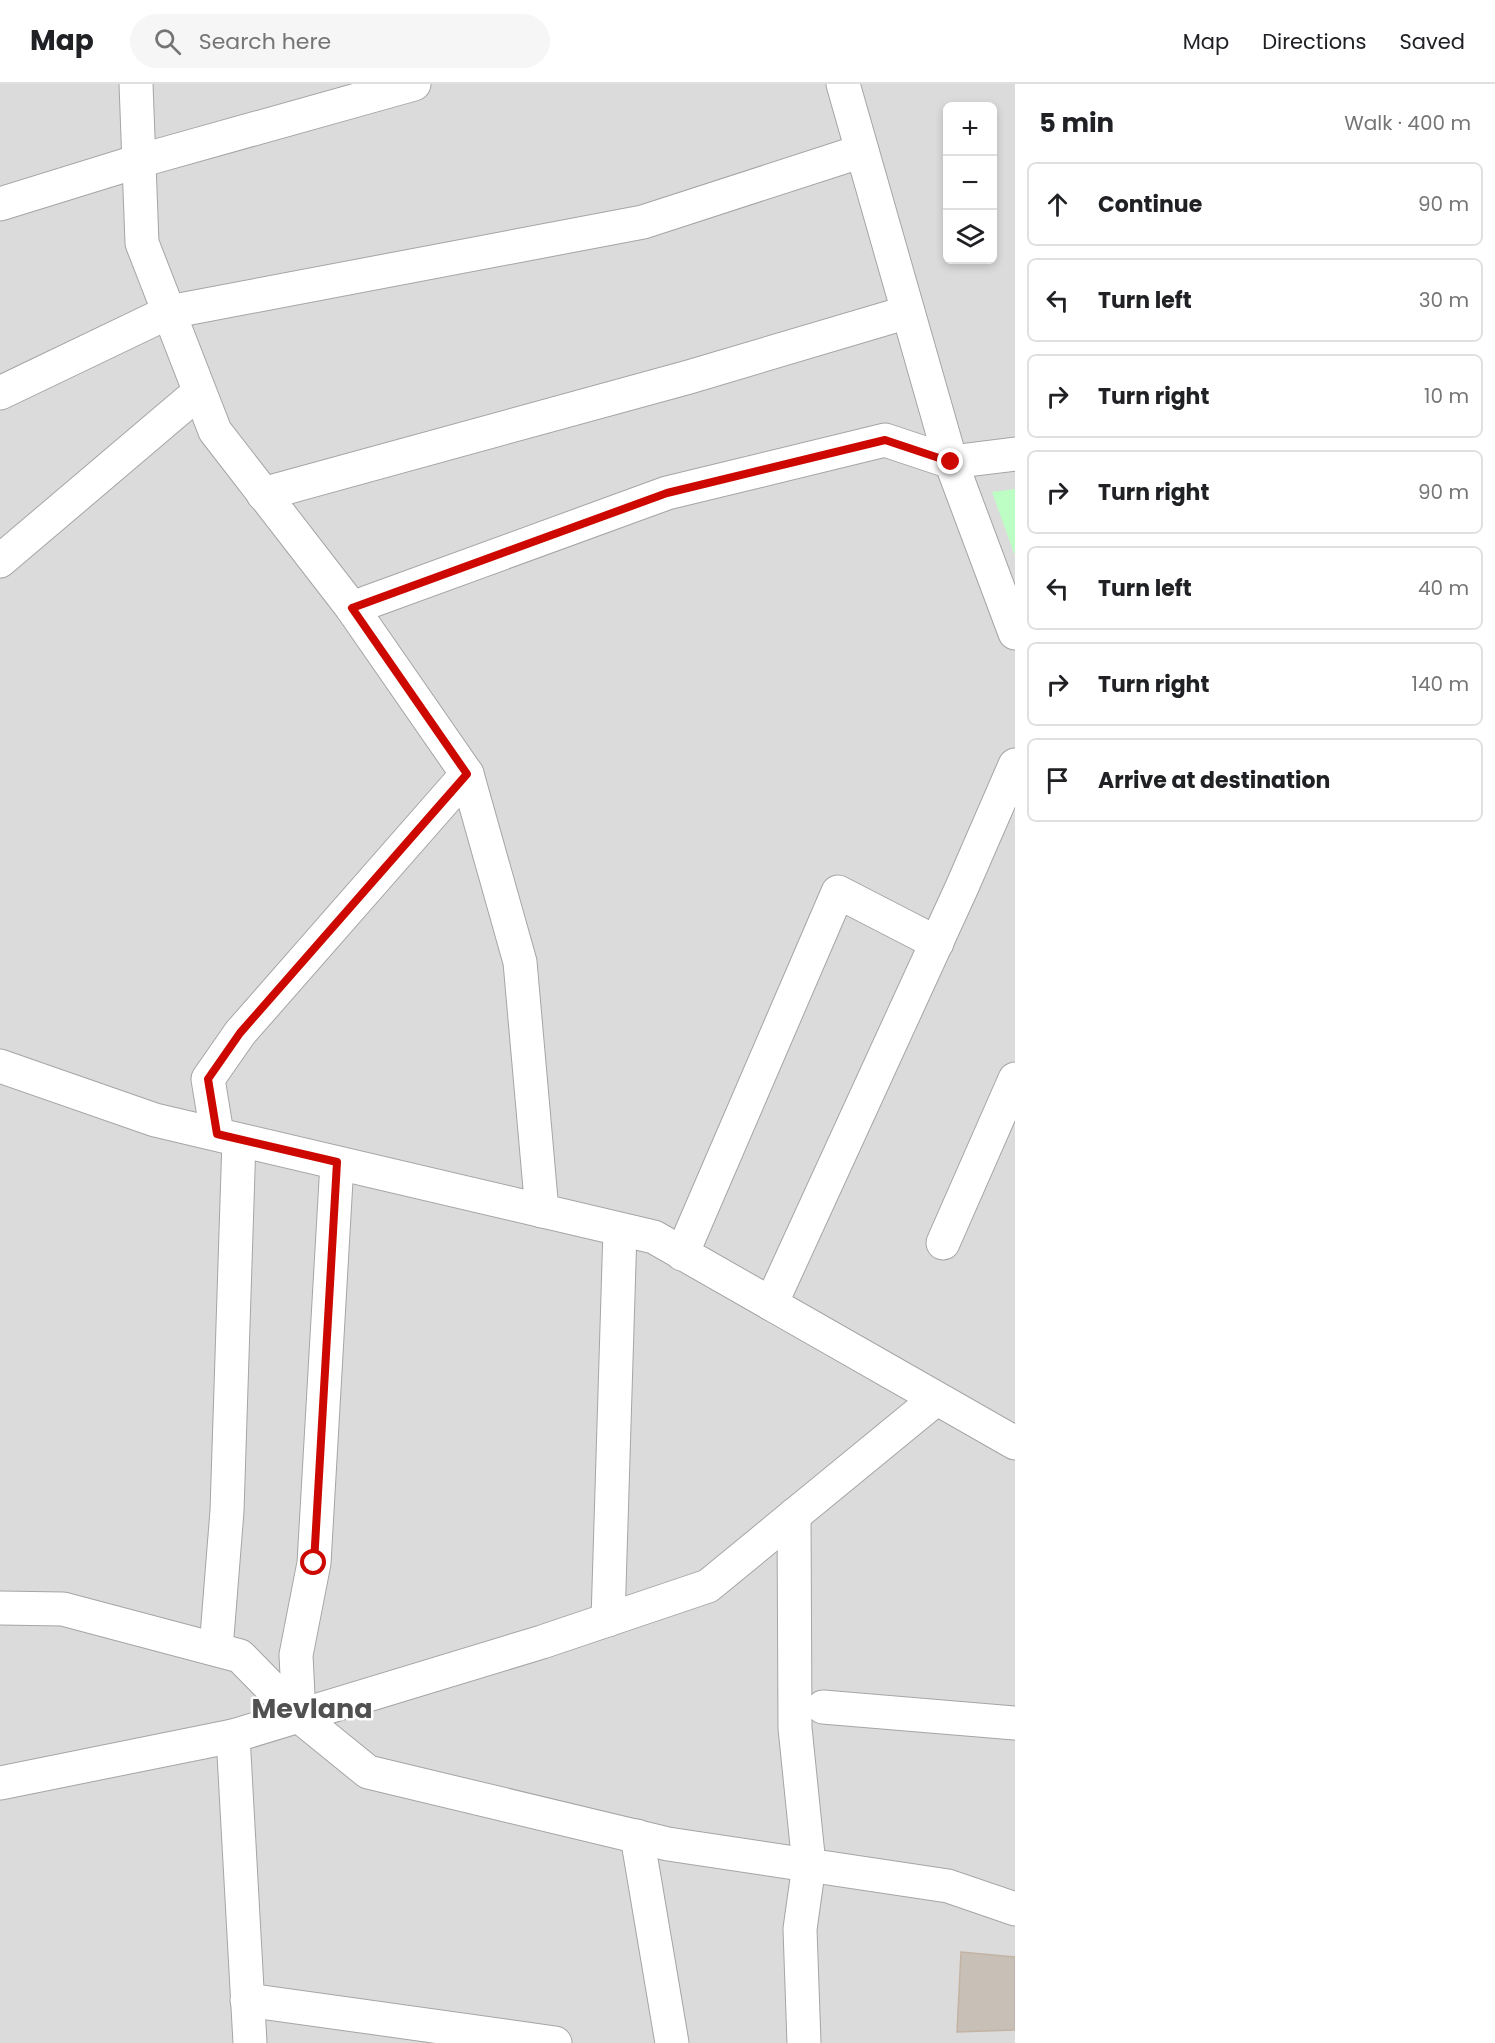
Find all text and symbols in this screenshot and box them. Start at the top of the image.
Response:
search box [130,14,550,68]
text: Map [30,21,94,60]
icon: search [151,25,184,58]
text: Search here [199,26,331,57]
text: Map [1183,27,1229,56]
text: Directions [1262,27,1366,56]
text: Saved [1399,27,1465,56]
map controls [943,102,997,264]
button: + [943,102,997,156]
text: 5 min [1039,105,1114,141]
text: Walk · 400 m [1344,109,1471,137]
button: − [943,156,997,210]
icon: ahead [1041,188,1074,221]
text: Continue [1098,189,1202,220]
text: 90 m [1418,190,1469,218]
button: layers [943,210,997,264]
icon: left [1041,284,1074,317]
text: Turn left [1098,285,1192,316]
text: 30 m [1419,286,1469,314]
icon: right [1041,380,1074,413]
text: Turn right [1098,381,1209,412]
text: 10 m [1424,382,1469,410]
route end [937,448,963,474]
icon: right [1041,476,1074,509]
text: Turn right [1098,477,1209,508]
text: 90 m [1418,478,1469,506]
icon: left [1041,572,1074,605]
text: Turn left [1098,573,1192,604]
text: 40 m [1418,574,1469,602]
icon: right [1041,668,1074,701]
text: Turn right [1098,669,1209,700]
text: 140 m [1412,670,1469,698]
icon: arrive [1041,764,1074,797]
text: Arrive at destination [1098,765,1330,796]
route start [300,1549,326,1575]
district label: Mevlana [251,1690,373,1727]

